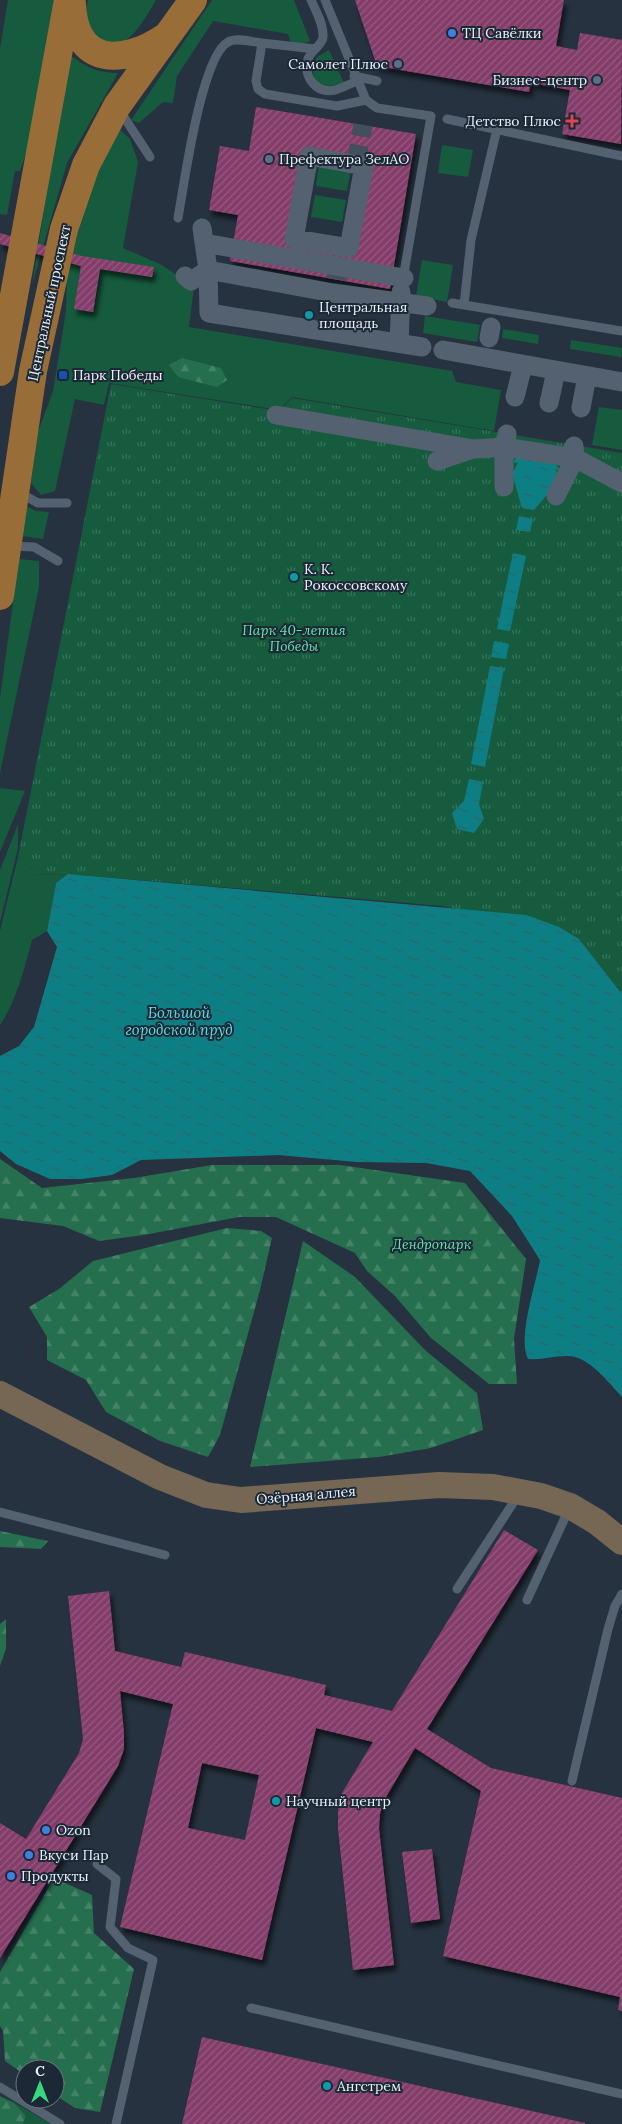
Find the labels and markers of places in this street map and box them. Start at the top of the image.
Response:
place label: ТЦ Савёлки [462,24,542,42]
marker: ТЦ Савёлки [446,27,458,39]
place label: Самолет Плюс [288,55,388,73]
marker: Самолет Плюс [392,58,404,70]
place label: Бизнес-центр [492,71,587,89]
marker: Бизнес-центр [591,74,603,86]
place label: Детство Плюс [465,112,561,130]
marker: Детство Плюс [565,114,579,128]
place label: Префектура ЗелАО [279,150,409,168]
marker: Префектура ЗелАО [263,153,275,165]
place label: Центральная площадь [319,298,407,332]
marker: Центральная площадь [303,309,315,321]
place label: Парк Победы [73,366,163,384]
marker: Парк Победы [57,369,69,381]
place label: К. К. Рокоссовскому [304,560,408,594]
marker: К. К. Рокоссовскому [288,571,300,583]
place label: Научный центр [286,1792,391,1810]
marker: Научный центр [270,1795,282,1807]
place label: Ozon [56,1821,91,1839]
marker: Ozon [40,1824,52,1836]
place label: Вкуси Пар [39,1846,109,1864]
marker: Вкуси Пар [23,1849,35,1861]
place label: Продукты [21,1867,89,1885]
marker: Продукты [5,1870,17,1882]
place label: Ангстрем [336,2077,401,2095]
marker: Ангстрем [321,2080,333,2092]

